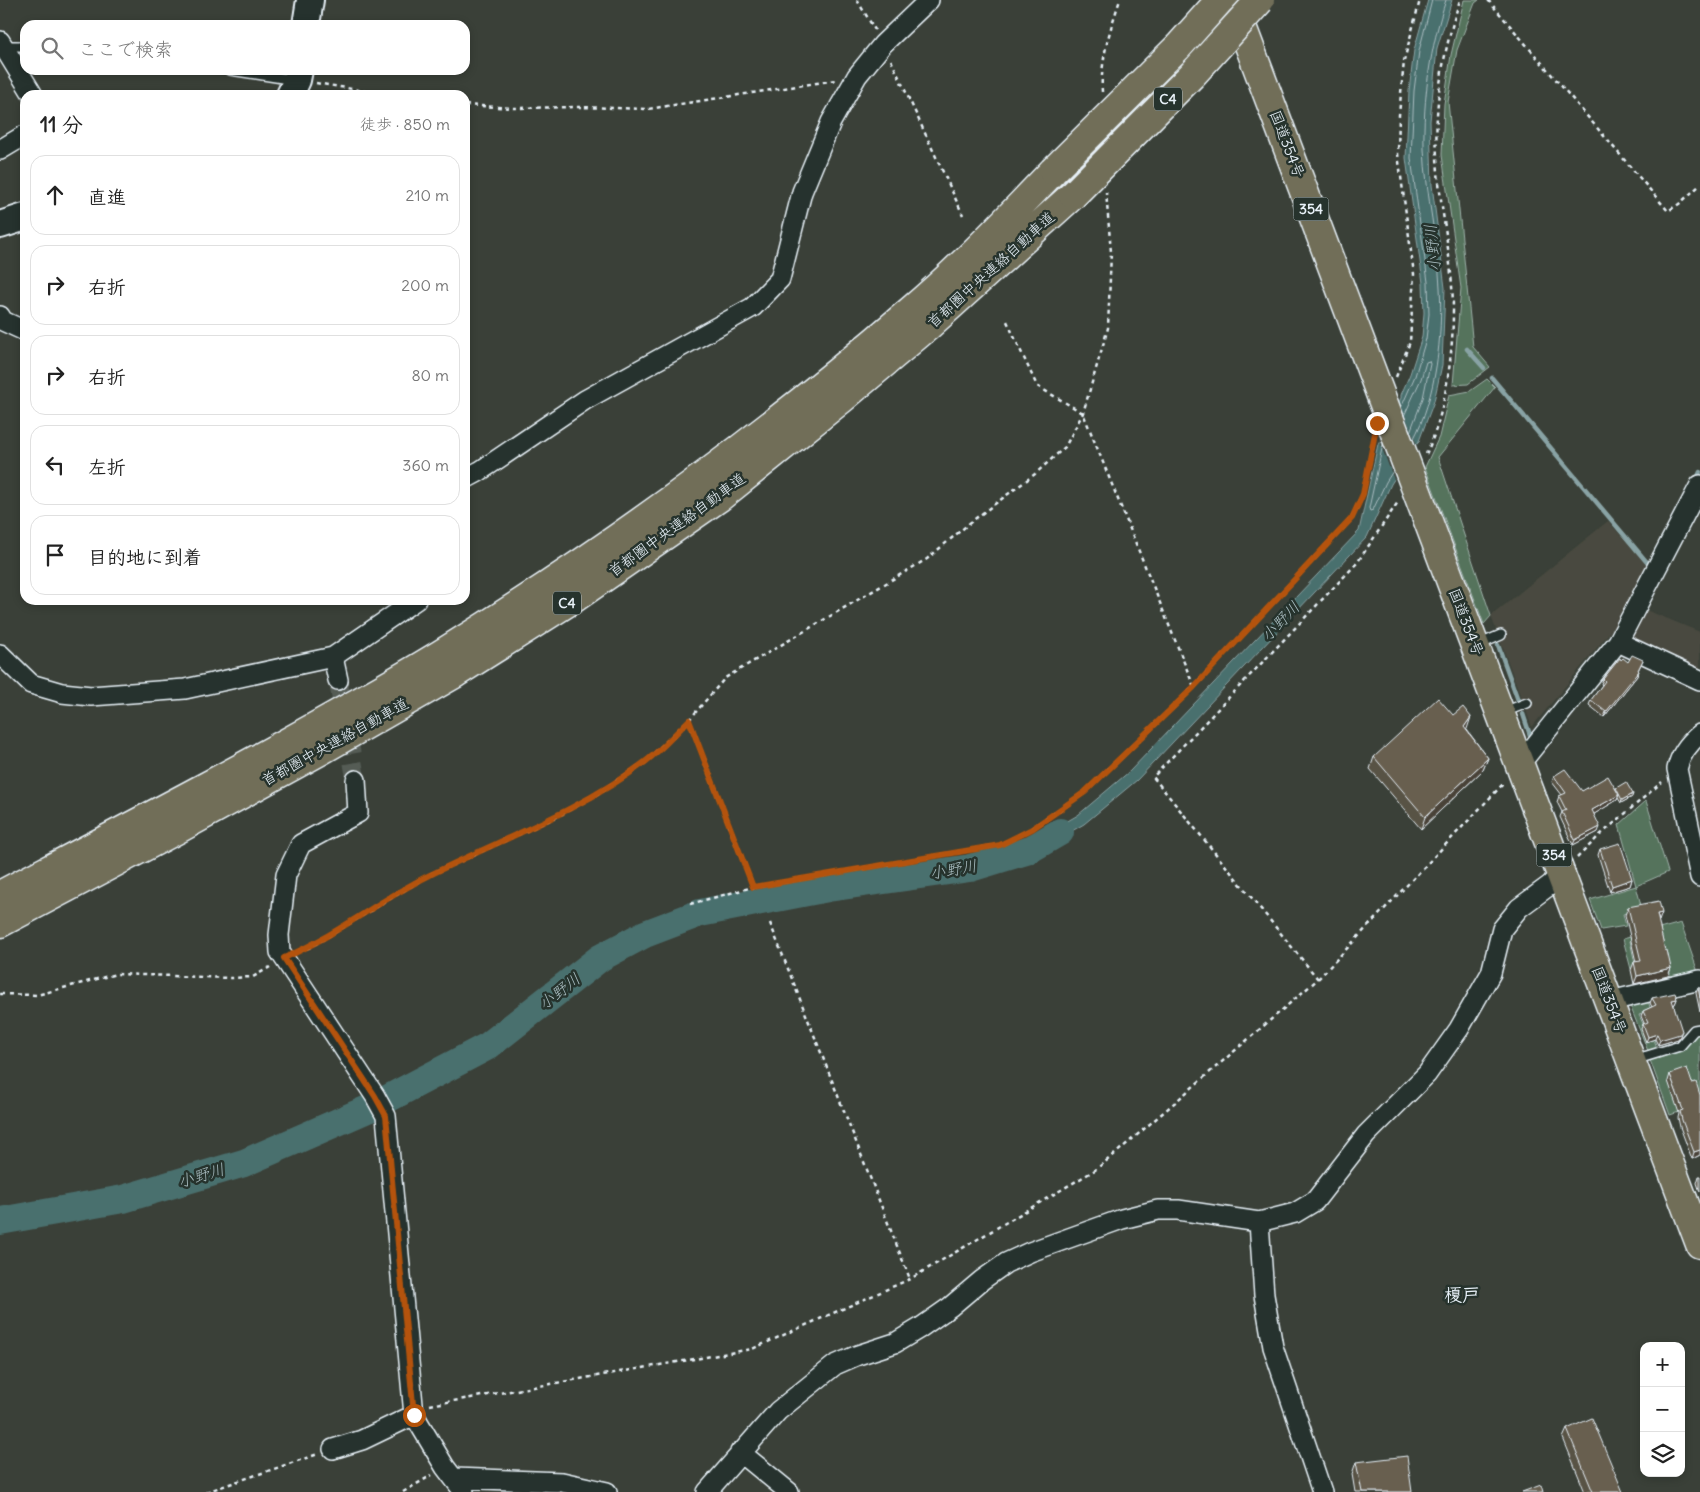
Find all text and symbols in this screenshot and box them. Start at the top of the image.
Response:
search box [20,20,470,75]
icon: search [38,34,66,62]
text: ここで検索 [78,37,173,61]
road number: C4 [1154,88,1182,110]
street label: 国道354号 [1266,107,1309,180]
text: 11 分 [40,111,83,138]
text: 徒歩 · 850 m [360,114,450,134]
icon: ahead [41,181,69,209]
text: 直進 [88,185,126,209]
text: 210 m [406,185,449,205]
road number: 354 [1294,198,1328,220]
street label: 首都圏中央連絡自動車道 [923,207,1058,332]
water label: 小野川 [1420,223,1444,273]
icon: right [41,271,69,299]
text: 右折 [88,275,126,299]
text: 200 m [401,275,449,295]
icon: right [41,361,69,389]
text: 右折 [88,365,126,389]
text: 80 m [411,365,449,385]
route end [1366,412,1389,435]
icon: left [41,451,69,479]
text: 左折 [88,455,126,479]
text: 360 m [402,455,449,475]
street label: 首都圏中央連絡自動車道 [604,468,749,581]
icon: arrive [41,541,69,569]
text: 目的地に到着 [88,545,202,569]
street label: 国道354号 [1445,585,1488,658]
road number: C4 [553,592,581,614]
water label: 小野川 [1256,597,1304,645]
street label: 首都圏中央連絡自動車道 [258,693,412,790]
road number: 354 [1536,844,1572,866]
water label: 小野川 [928,855,978,883]
street label: 国道354号 [1588,963,1631,1036]
water label: 小野川 [534,968,584,1014]
water label: 小野川 [175,1158,227,1192]
district label: 榎戸 [1444,1283,1480,1306]
map controls [1640,1342,1685,1477]
button: + [1640,1342,1685,1387]
button: − [1640,1387,1685,1432]
route start [403,1404,426,1427]
button: layers [1640,1432,1685,1477]

